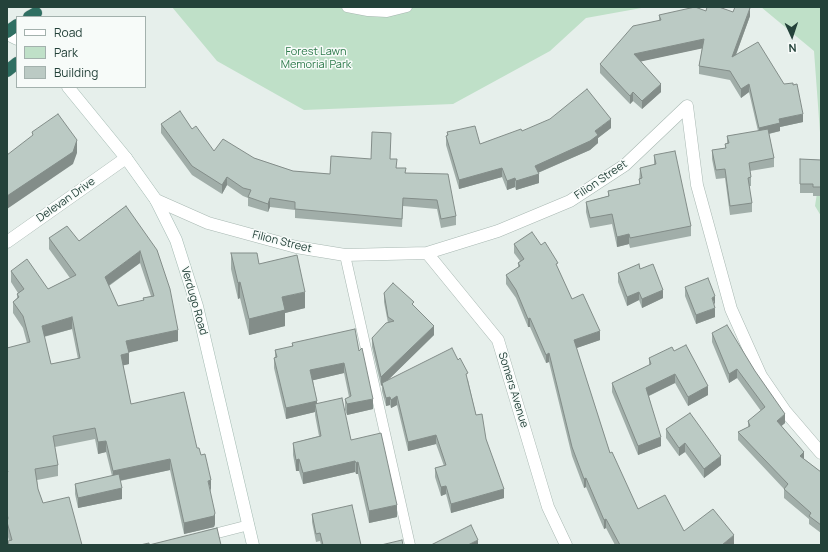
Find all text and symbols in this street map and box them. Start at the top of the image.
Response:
legend [16,16,146,88]
north arrow [772,16,812,56]
text: Road [54,24,82,41]
text: N [788,41,797,56]
text: Park [54,44,78,61]
park label: Forest Lawn Memorial Park [281,45,351,71]
text: Building [54,64,98,81]
street label: Filion Street [572,158,630,202]
street label: Delevan Drive [34,175,98,225]
street label: Filion Street [251,228,313,256]
street label: Verdugo Road [178,265,210,337]
street label: Somers Avenue [495,351,531,429]

